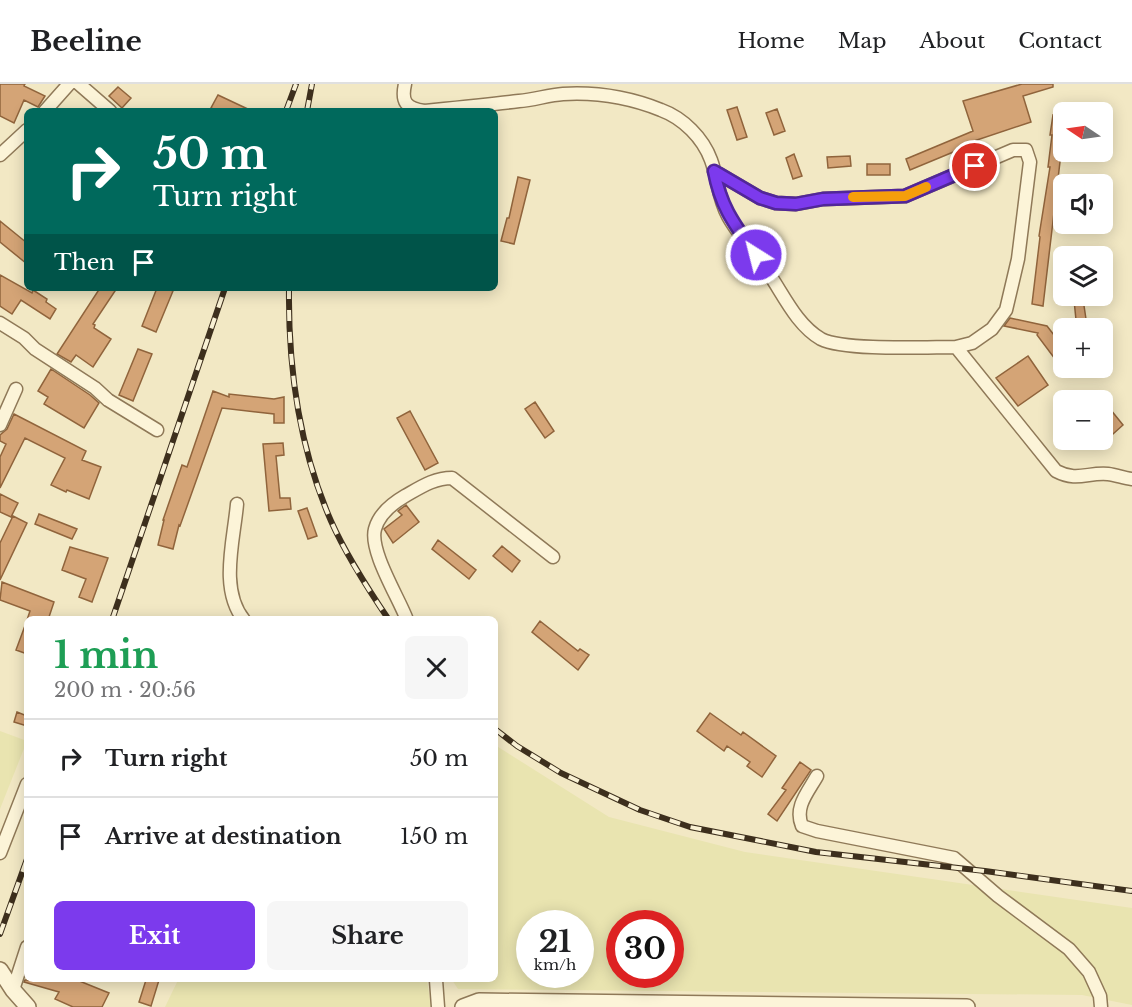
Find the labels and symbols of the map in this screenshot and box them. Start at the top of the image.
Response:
north arrow [1053,102,1113,162]
pin [949,140,1000,191]
position arrow [724,223,788,287]
speed limit sign: 30 [606,910,684,988]

